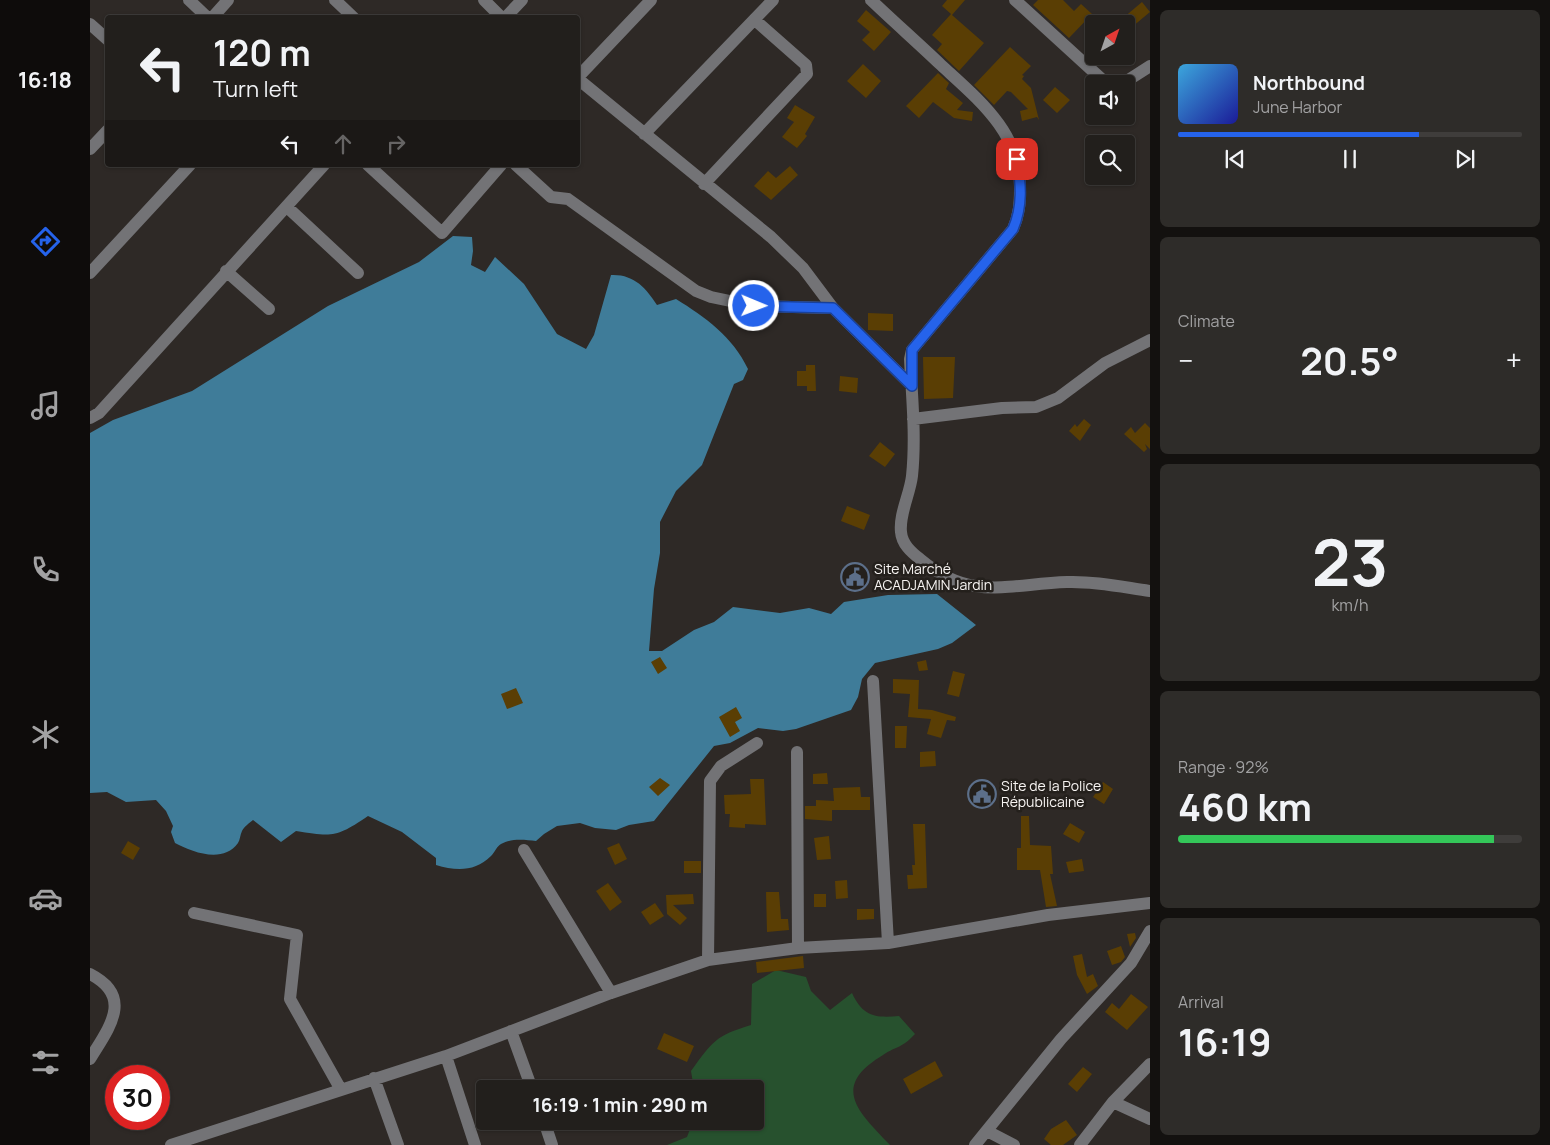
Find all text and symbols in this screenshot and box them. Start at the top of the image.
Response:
north arrow [1085,15,1135,65]
map controls [1085,15,1135,185]
text: 120 m [213,29,311,77]
icon: left [130,35,195,100]
text: 16:18 [18,65,72,95]
text: Northbound [1253,70,1365,96]
text: Turn left [213,74,298,104]
button: sound [1085,75,1135,125]
text: June Harbor [1253,96,1342,118]
icon: left [276,130,304,158]
icon: ahead [329,130,357,158]
icon: right [382,130,410,158]
button: search [1085,135,1135,185]
pin [996,138,1038,180]
icon: arrive [1003,145,1031,173]
icon: previous [1221,145,1249,173]
icon: pause [1336,145,1364,173]
icon: next [1451,145,1479,173]
icon: directions [28,224,63,259]
position arrow [727,279,779,331]
text: Climate [1178,310,1235,332]
text: 20.5° [1300,334,1399,386]
text: − [1178,341,1193,379]
text: + [1506,341,1522,379]
icon: music [28,388,63,423]
text: 23 [1312,517,1388,606]
icon: phone [28,552,63,587]
place label: Site Marché ACADJAMIN Jardin [874,559,992,594]
public building icon: Site Marché ACADJAMIN Jardin [840,562,870,592]
text: km/h [1331,594,1369,616]
icon: climate [28,717,63,752]
text: Range · 92% [1178,756,1269,778]
place label: Site de la Police Républicaine [1001,776,1101,811]
public building icon: Site de la Police Républicaine [967,779,997,809]
text: 460 km [1178,780,1312,832]
icon: car [28,881,63,916]
text: Arrival [1178,991,1224,1013]
text: 16:19 [1178,1015,1272,1067]
icon: filters [28,1045,63,1080]
speed limit sign: 30 [105,1065,170,1130]
text: 16:19 · 1 min · 290 m [532,1092,708,1118]

